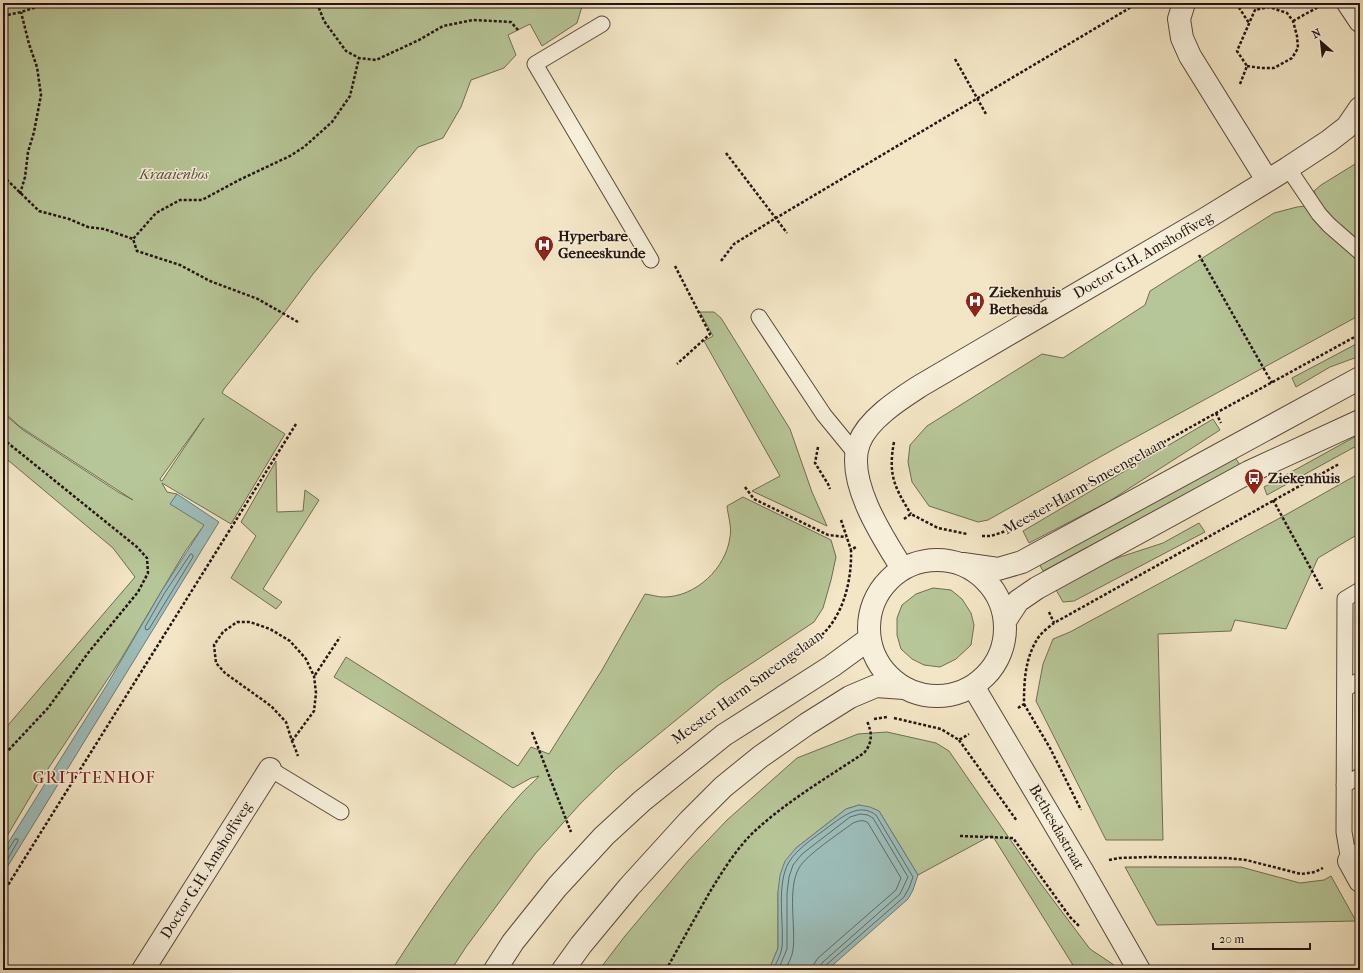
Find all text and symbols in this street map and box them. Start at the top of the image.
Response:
north arrow [1301,22,1341,62]
text: N [1310,26,1324,41]
park label: Kraaienbos [138,165,209,183]
street label: Doctor G.H. Amshoffweg [1070,207,1217,302]
place label: Hyperbare Geneeskunde [558,227,646,262]
hospital icon: Hyperbare Geneeskunde [533,234,555,262]
place label: Ziekenhuis Bethesda [989,283,1062,318]
hospital icon: Ziekenhuis Bethesda [964,290,986,318]
street label: Meester Harm Smeengelaan [1000,434,1169,538]
bus stop icon: Ziekenhuis [1243,467,1265,495]
place label: Ziekenhuis [1268,469,1341,487]
street label: Meester Harm Smeengelaan [668,626,827,748]
district label: GRITTENHOF [32,767,156,787]
street label: Bethesdastraat [1025,781,1089,873]
street label: Doctor G.H. Amshoffweg [156,797,256,942]
scale bar [1213,925,1310,951]
text: 20 m [1219,932,1244,946]

